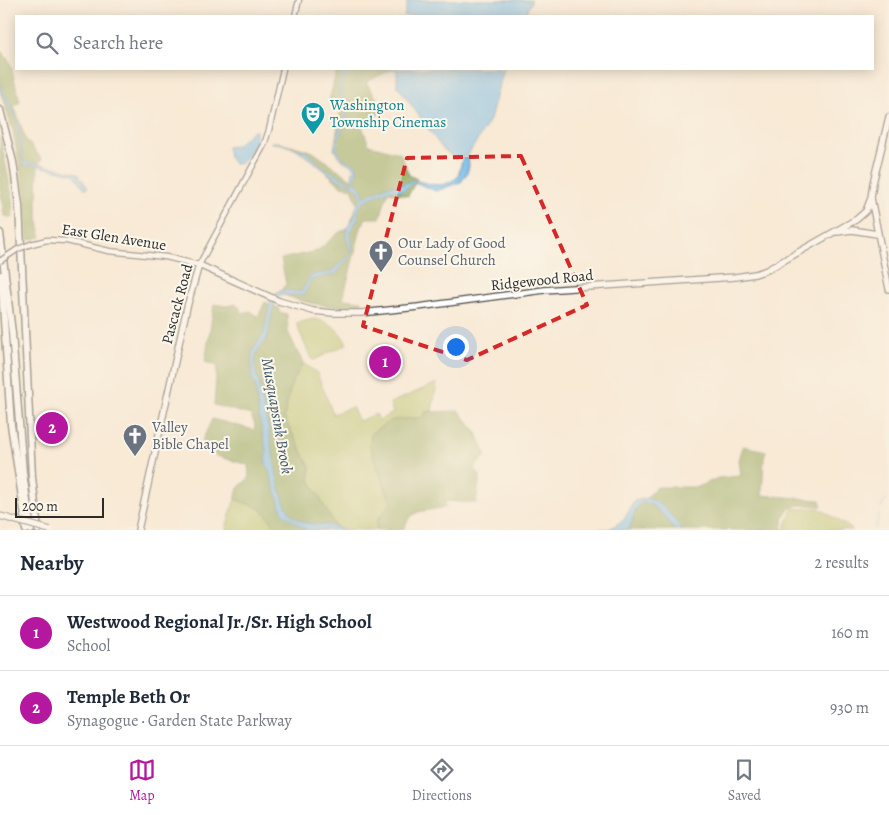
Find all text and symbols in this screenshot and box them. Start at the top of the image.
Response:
search box [15,15,874,70]
icon: search [33,29,61,57]
text: Search here [73,30,163,56]
place label: Washington Township Cinemas [329,95,446,132]
theatre icon: Washington Township Cinemas [300,101,326,135]
street label: East Glen Avenue [60,219,168,255]
place label: Our Lady of Good Counsel Church [398,233,507,270]
church icon: Our Lady of Good Counsel Church [368,239,394,273]
street label: Pascack Road [157,261,198,346]
street label: Ridgewood Road [490,265,595,295]
your location [443,334,469,360]
pin: 1 [369,343,401,381]
water label: Musquapsink Brook [256,356,298,476]
pin: 2 [36,409,68,447]
place label: Valley Bible Chapel [151,417,229,454]
church icon: Valley Bible Chapel [122,423,148,457]
scale bar [15,495,104,518]
text: 200 m [22,497,58,516]
text: Nearby [20,549,83,577]
text: 2 results [814,552,869,574]
text: Westwood Regional Jr./Sr. High School [67,609,372,635]
text: 1 [33,622,39,644]
text: 160 m [831,622,869,644]
text: School [67,635,110,657]
text: Temple Beth Or [67,684,190,710]
text: 2 [32,697,40,719]
text: 930 m [830,697,869,719]
text: Synagogue · Garden State Parkway [67,710,292,732]
tab: Map [128,756,156,805]
tab: Directions [412,756,472,805]
tab: Saved [728,756,761,805]

